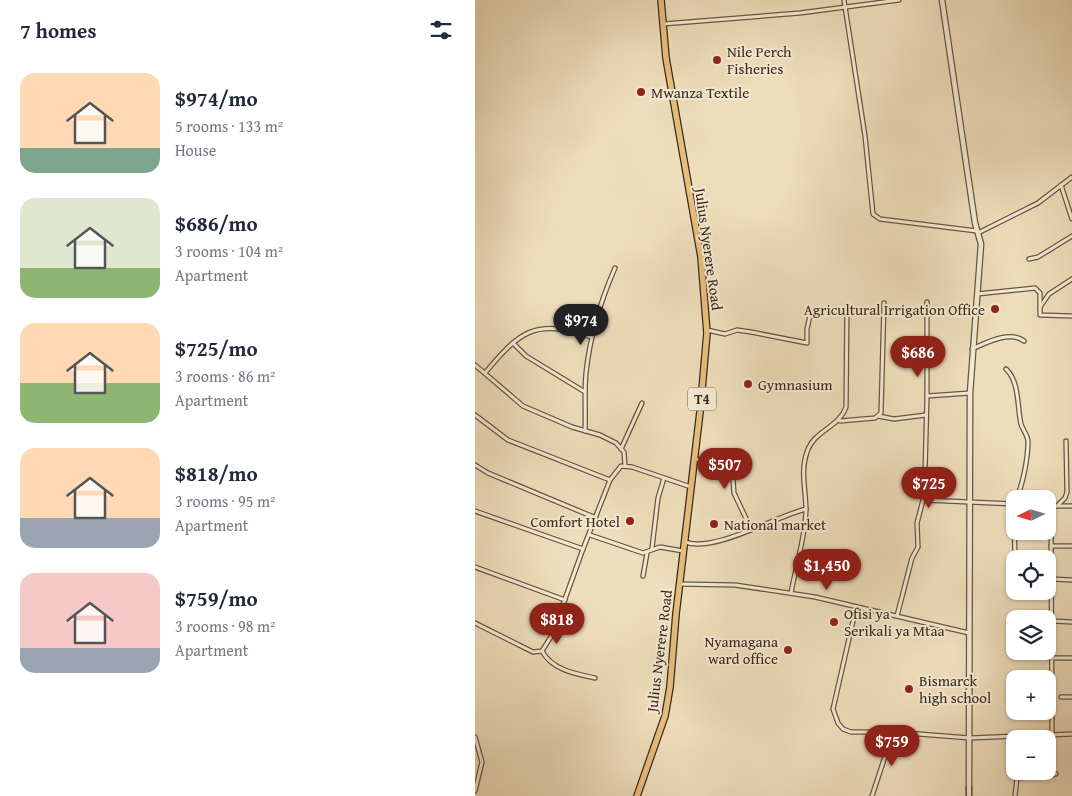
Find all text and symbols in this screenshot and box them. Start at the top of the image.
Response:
text: 7 homes [20,15,96,46]
icon: filters [427,16,455,44]
place label: Nile Perch Fisheries [727,41,792,79]
marker: Nile Perch Fisheries [711,54,723,66]
place label: Mwanza Textile [651,82,749,103]
text: $974/mo [175,83,258,114]
marker: Mwanza Textile [635,86,647,98]
icon: home [60,93,120,153]
text: 5 rooms · 133 m² [175,114,283,138]
text: House [175,138,216,162]
street label: Julius Nyerere Road [690,184,728,312]
text: $686/mo [175,208,258,239]
icon: home [60,218,120,278]
text: 3 rooms · 104 m² [175,239,283,263]
text: Apartment [175,263,248,287]
place label: Agricultural Irrigation Office [804,299,985,320]
marker: Agricultural Irrigation Office [989,303,1001,315]
pin: $974 [551,304,611,346]
text: $974 [564,308,598,332]
text: $725/mo [175,333,258,364]
pin: $686 [888,336,948,378]
text: $686 [901,340,935,364]
icon: home [60,343,120,403]
text: 3 rooms · 86 m² [175,364,275,388]
place label: Gymnasium [758,374,833,395]
marker: Gymnasium [742,378,754,390]
text: Apartment [175,388,248,412]
road number: T4 [688,388,716,410]
pin: $507 [695,448,755,490]
text: $507 [708,452,742,476]
text: $818/mo [175,458,258,489]
pin: $725 [899,466,959,509]
icon: home [60,468,120,528]
text: $725 [912,471,946,495]
text: 3 rooms · 95 m² [175,489,275,513]
north arrow [1006,490,1056,540]
map controls [1006,490,1056,780]
place label: Comfort Hotel [531,511,620,532]
text: Apartment [175,513,248,537]
place label: National market [724,514,827,535]
marker: Comfort Hotel [624,515,636,527]
marker: National market [708,518,720,530]
pin: $1,450 [786,548,868,591]
button: locate [1006,550,1056,600]
text: $1,450 [804,553,850,577]
text: $759/mo [175,583,258,614]
street label: Julius Nyerere Road [641,589,677,715]
icon: home [60,593,120,653]
pin: $818 [527,602,587,645]
place label: Ofisi ya Serikali ya Mtaa [844,603,945,641]
text: $818 [540,607,574,631]
button: layers [1006,610,1056,660]
text: 3 rooms · 98 m² [175,614,275,638]
marker: Ofisi ya Serikali ya Mtaa [828,616,840,628]
place label: Nyamagana ward office [704,631,778,669]
text: Apartment [175,638,248,662]
marker: Nyamagana ward office [782,644,794,656]
place label: Bismarck high school [919,670,991,708]
button: + [1006,670,1056,720]
marker: Bismarck high school [903,683,915,695]
pin: $759 [862,724,922,767]
text: $759 [875,729,909,753]
button: − [1006,730,1056,780]

